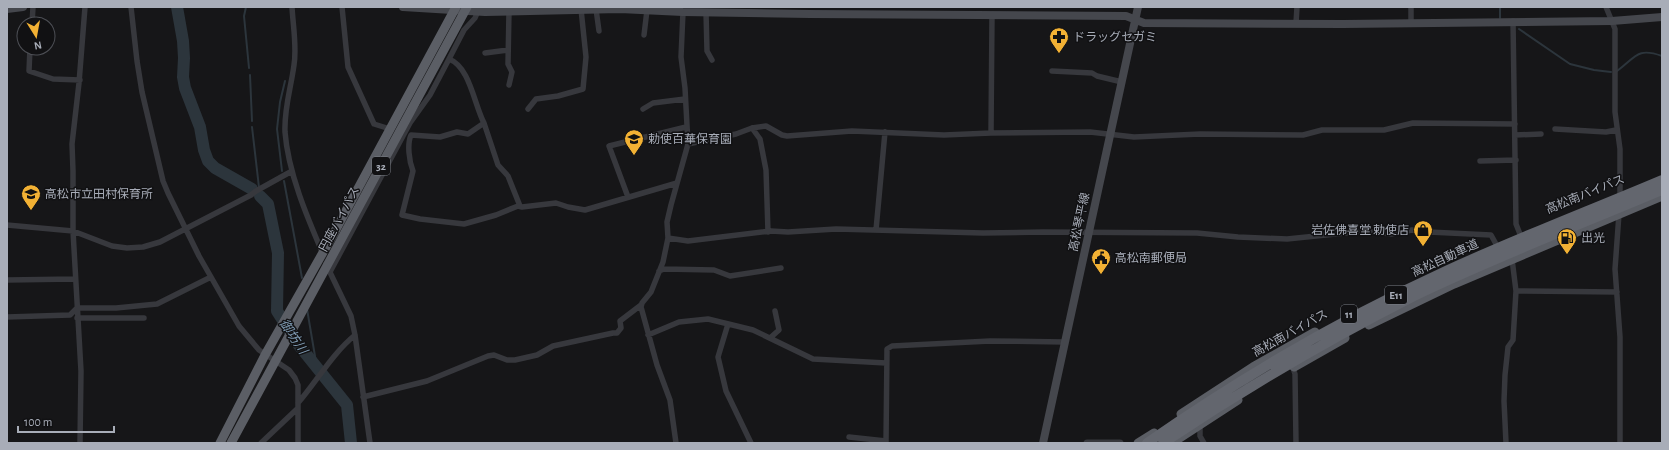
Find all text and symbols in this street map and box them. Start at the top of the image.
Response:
north arrow [16,16,56,56]
pharmacy icon: ドラッグセガミ [1048,26,1070,54]
place label: ドラッグセガミ [1073,30,1157,43]
text: N [33,39,43,51]
school or university icon: 勅使百華保育園 [623,128,645,156]
place label: 勅使百華保育園 [648,132,732,145]
road number: 32 [372,157,390,175]
street label: 高松南バイパス [1544,173,1626,215]
school or university icon: 高松市立田村保育所 [20,183,42,211]
street label: 円座バイパス [317,185,361,253]
place label: 高松市立田村保育所 [45,187,153,200]
street label: 高松琴平線 [1066,191,1091,253]
shop icon: 岩佐佛喜堂 勅使店 [1412,219,1434,247]
place label: 岩佐佛喜堂 勅使店 [1311,223,1409,236]
fuel station icon: 出光 [1556,227,1578,255]
place label: 出光 [1581,232,1605,244]
street label: 高松自動車道 [1409,236,1480,279]
public building icon: 高松南郵便局 [1090,247,1112,275]
place label: 高松南郵便局 [1115,251,1187,264]
road number: E11 [1385,286,1407,304]
road number: 11 [1341,305,1357,323]
street label: 高松南バイパス [1250,307,1330,359]
water label: 御坊川 [276,316,311,358]
scale bar [18,408,114,434]
text: 100 m [24,416,52,428]

